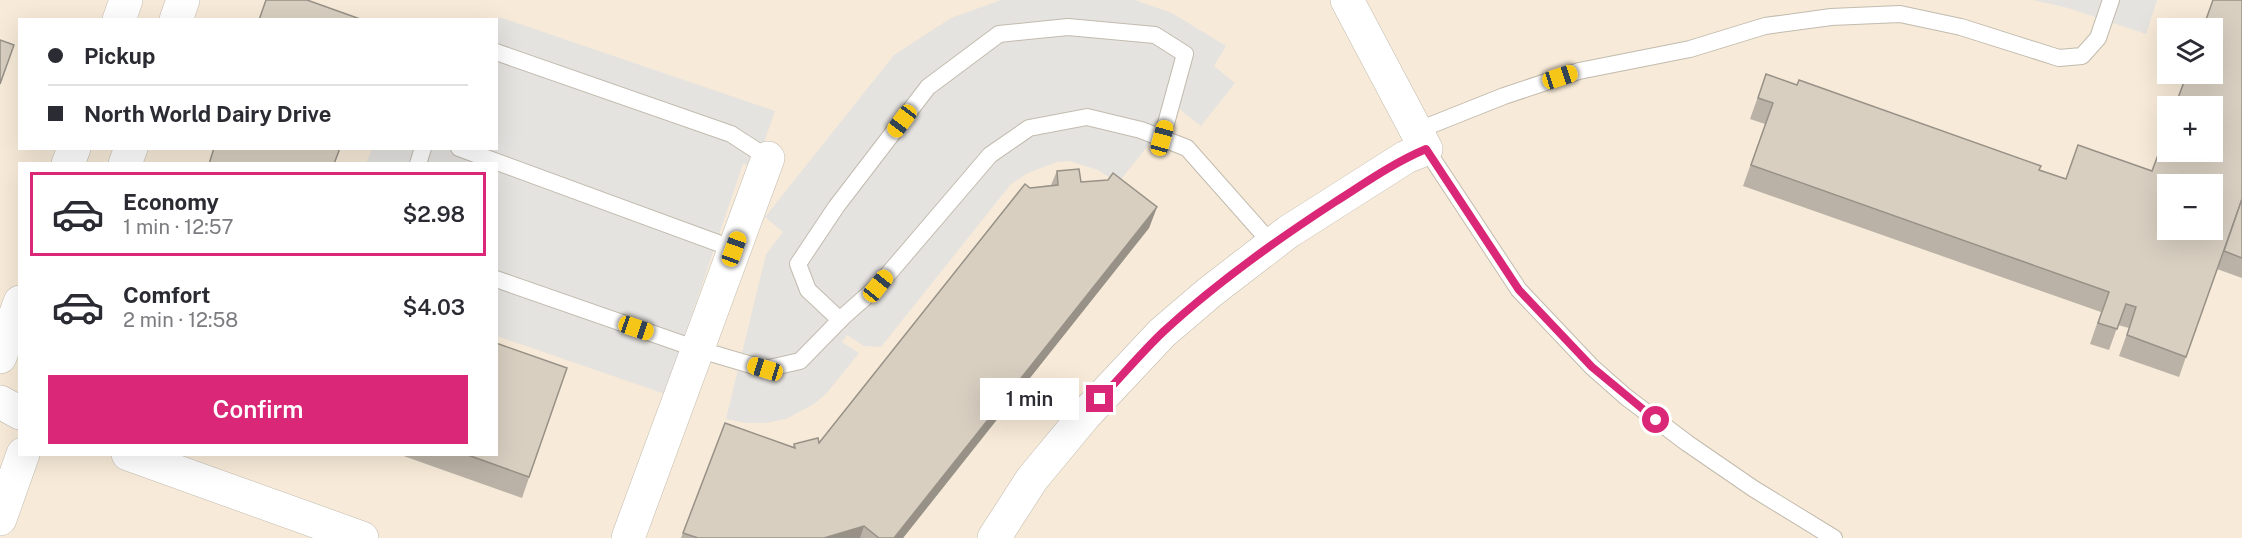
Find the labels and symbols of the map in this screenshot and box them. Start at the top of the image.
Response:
car [1540,63,1580,91]
car [884,101,920,141]
car [1149,118,1175,158]
car [719,229,749,269]
car [860,266,896,306]
car [616,314,656,342]
car [745,355,785,383]
callout: 1 min [980,378,1079,420]
route end [1086,385,1113,412]
route start [1642,406,1669,433]

